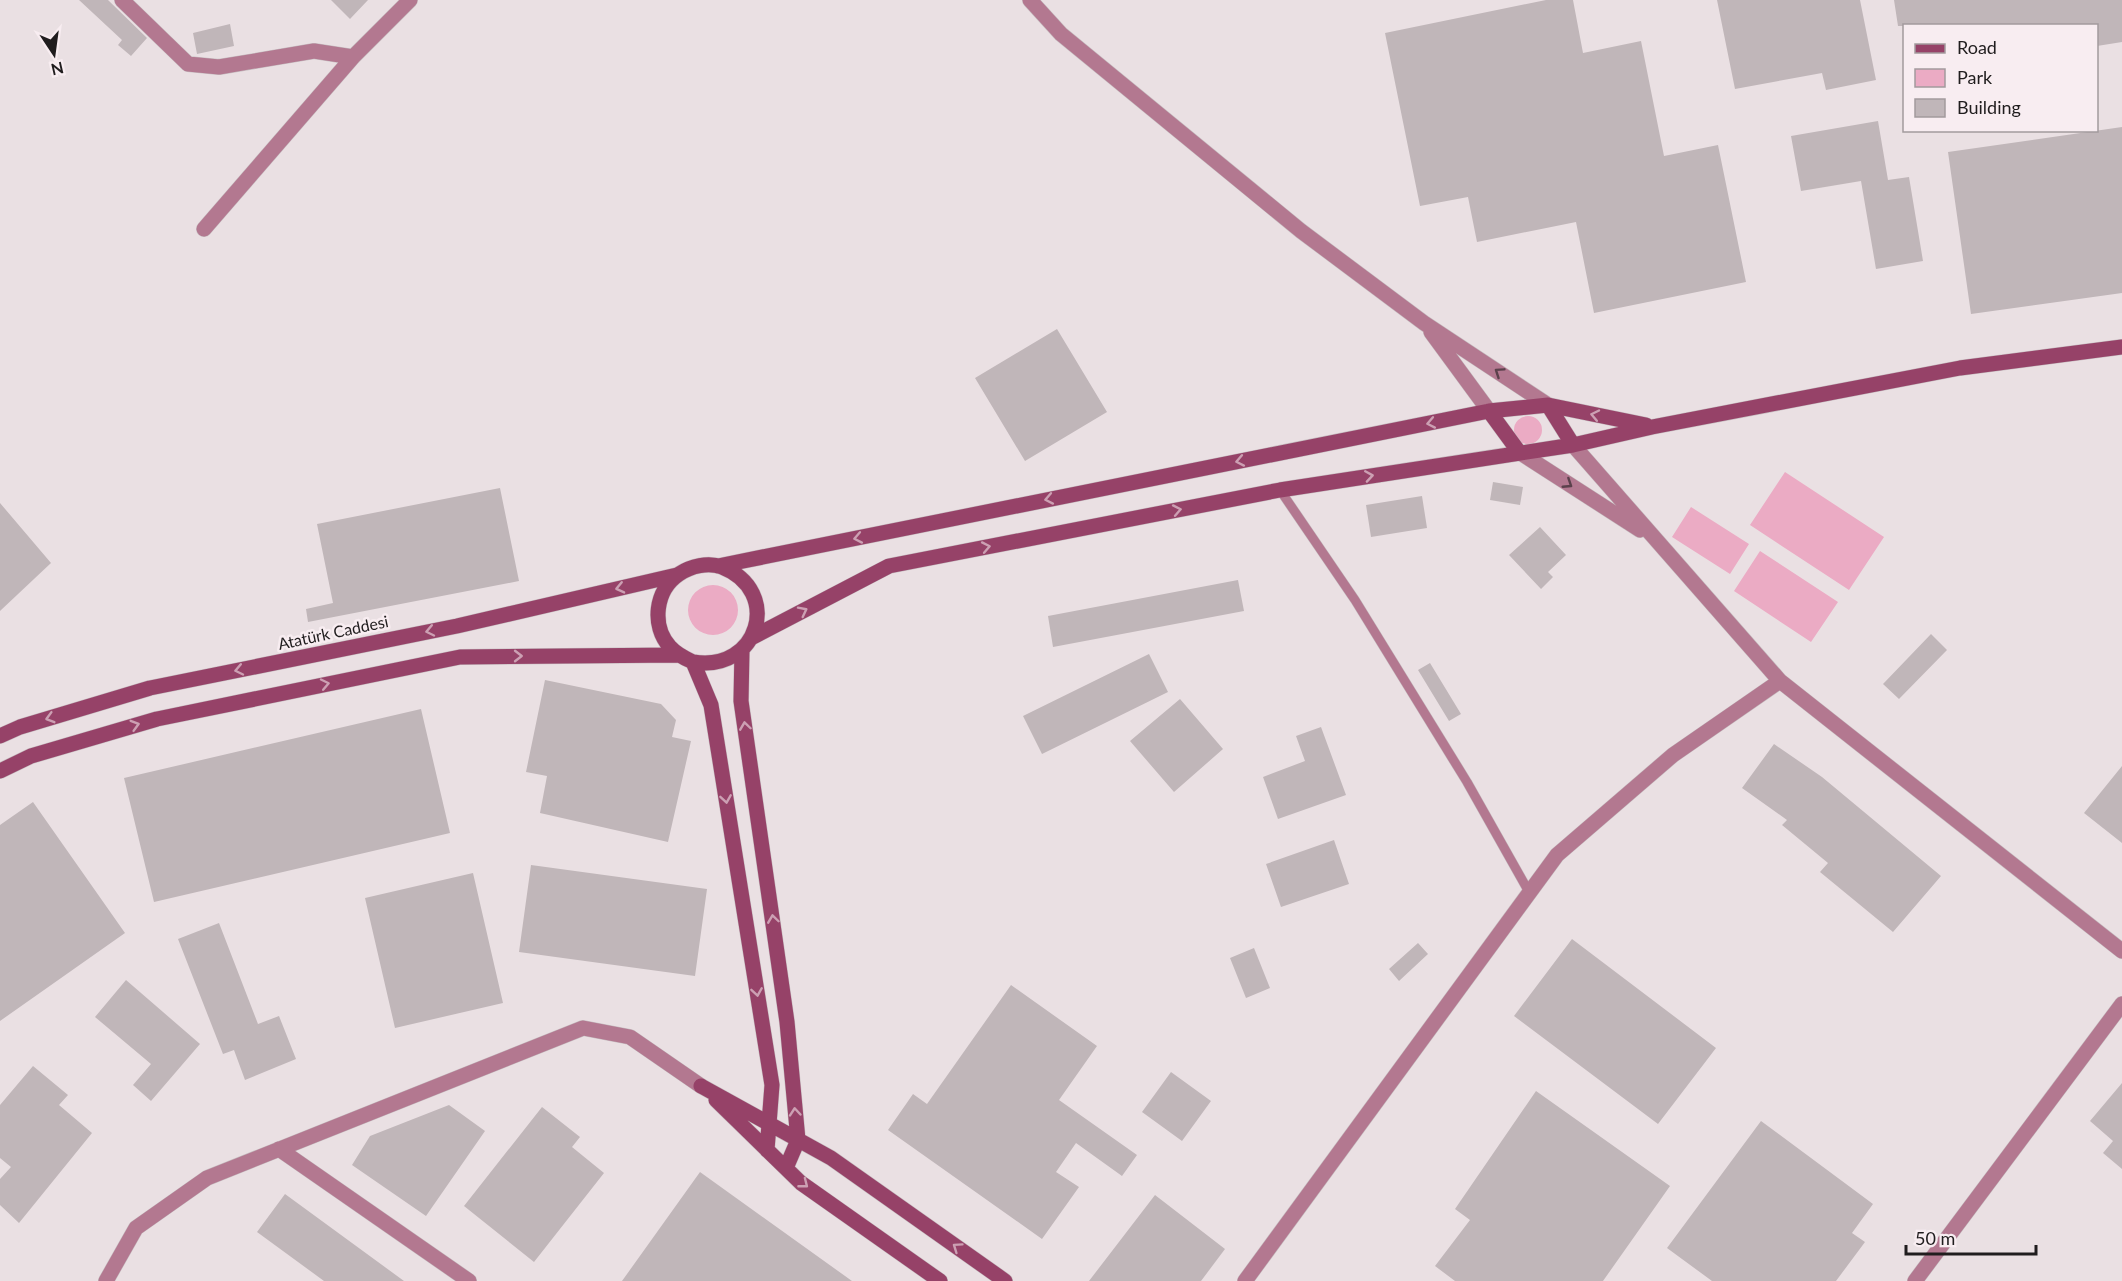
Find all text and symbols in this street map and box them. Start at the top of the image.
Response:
north arrow [24,24,84,84]
legend [1903,24,2098,132]
text: Road [1957,36,1997,58]
text: N [49,58,66,80]
text: Park [1957,66,1993,88]
text: Building [1957,96,2021,118]
one-way arrow [1495,368,1505,380]
one-way arrow [1590,409,1600,422]
one-way arrow [1427,416,1437,429]
one-way arrow [1235,454,1245,467]
one-way arrow [1364,470,1374,483]
one-way arrow [1561,477,1572,488]
one-way arrow [1044,492,1054,505]
one-way arrow [1172,504,1182,517]
one-way arrow [853,531,863,544]
one-way arrow [980,542,990,555]
one-way arrow [615,581,625,594]
one-way arrow [797,607,808,618]
street label: Atatürk Caddesi [276,611,390,653]
one-way arrow [425,624,435,637]
one-way arrow [513,650,522,663]
one-way arrow [234,663,244,676]
one-way arrow [320,678,330,691]
one-way arrow [45,711,56,723]
one-way arrow [129,720,140,732]
one-way arrow [739,721,751,730]
one-way arrow [720,794,732,804]
one-way arrow [767,914,779,923]
one-way arrow [751,987,763,996]
one-way arrow [789,1108,802,1117]
one-way arrow [797,1177,808,1188]
scale bar [1906,1218,2036,1256]
text: 50 m [1915,1227,1955,1249]
one-way arrow [952,1243,963,1254]

